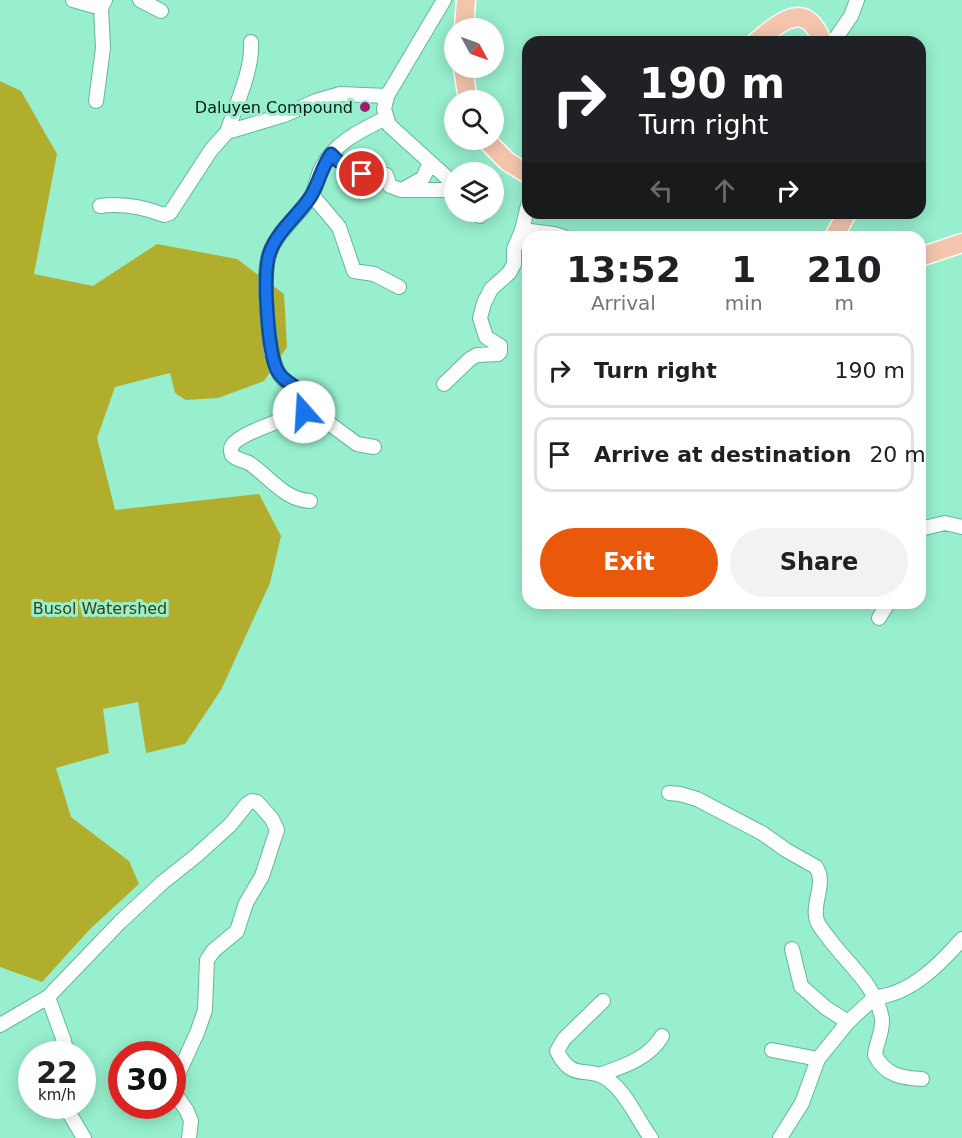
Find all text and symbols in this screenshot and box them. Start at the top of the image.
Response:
north arrow [444,18,504,78]
map controls [444,18,504,222]
text: 190 m [639,59,785,108]
icon: right [540,60,618,138]
button: search [444,90,504,150]
place label: Daluyen Compound [195,98,353,117]
marker: Daluyen Compound [358,100,372,114]
text: Turn right [639,109,768,140]
pin [336,148,387,199]
icon: arrive [345,157,378,190]
button: layers [444,162,504,222]
icon: left [645,174,678,207]
icon: ahead [708,174,741,207]
icon: right [771,174,804,207]
text: 13:52 [566,249,681,290]
text: 1 [731,249,756,290]
text: 210 [807,249,882,290]
text: Arrival [591,291,656,315]
text: min [725,291,763,315]
text: m [835,291,854,315]
icon: right [543,354,576,387]
text: Turn right [594,358,717,383]
text: 190 m [835,358,905,383]
position arrow [272,380,336,444]
icon: arrive [543,438,576,471]
text: Arrive at destination [594,442,851,467]
text: 20 m [869,442,926,467]
button: Exit [540,528,718,597]
button: Share [730,528,908,597]
park label: Busol Watershed [33,599,167,618]
speed limit sign: 30 [108,1041,186,1119]
text: 22 [36,1055,78,1090]
text: km/h [38,1086,76,1104]

